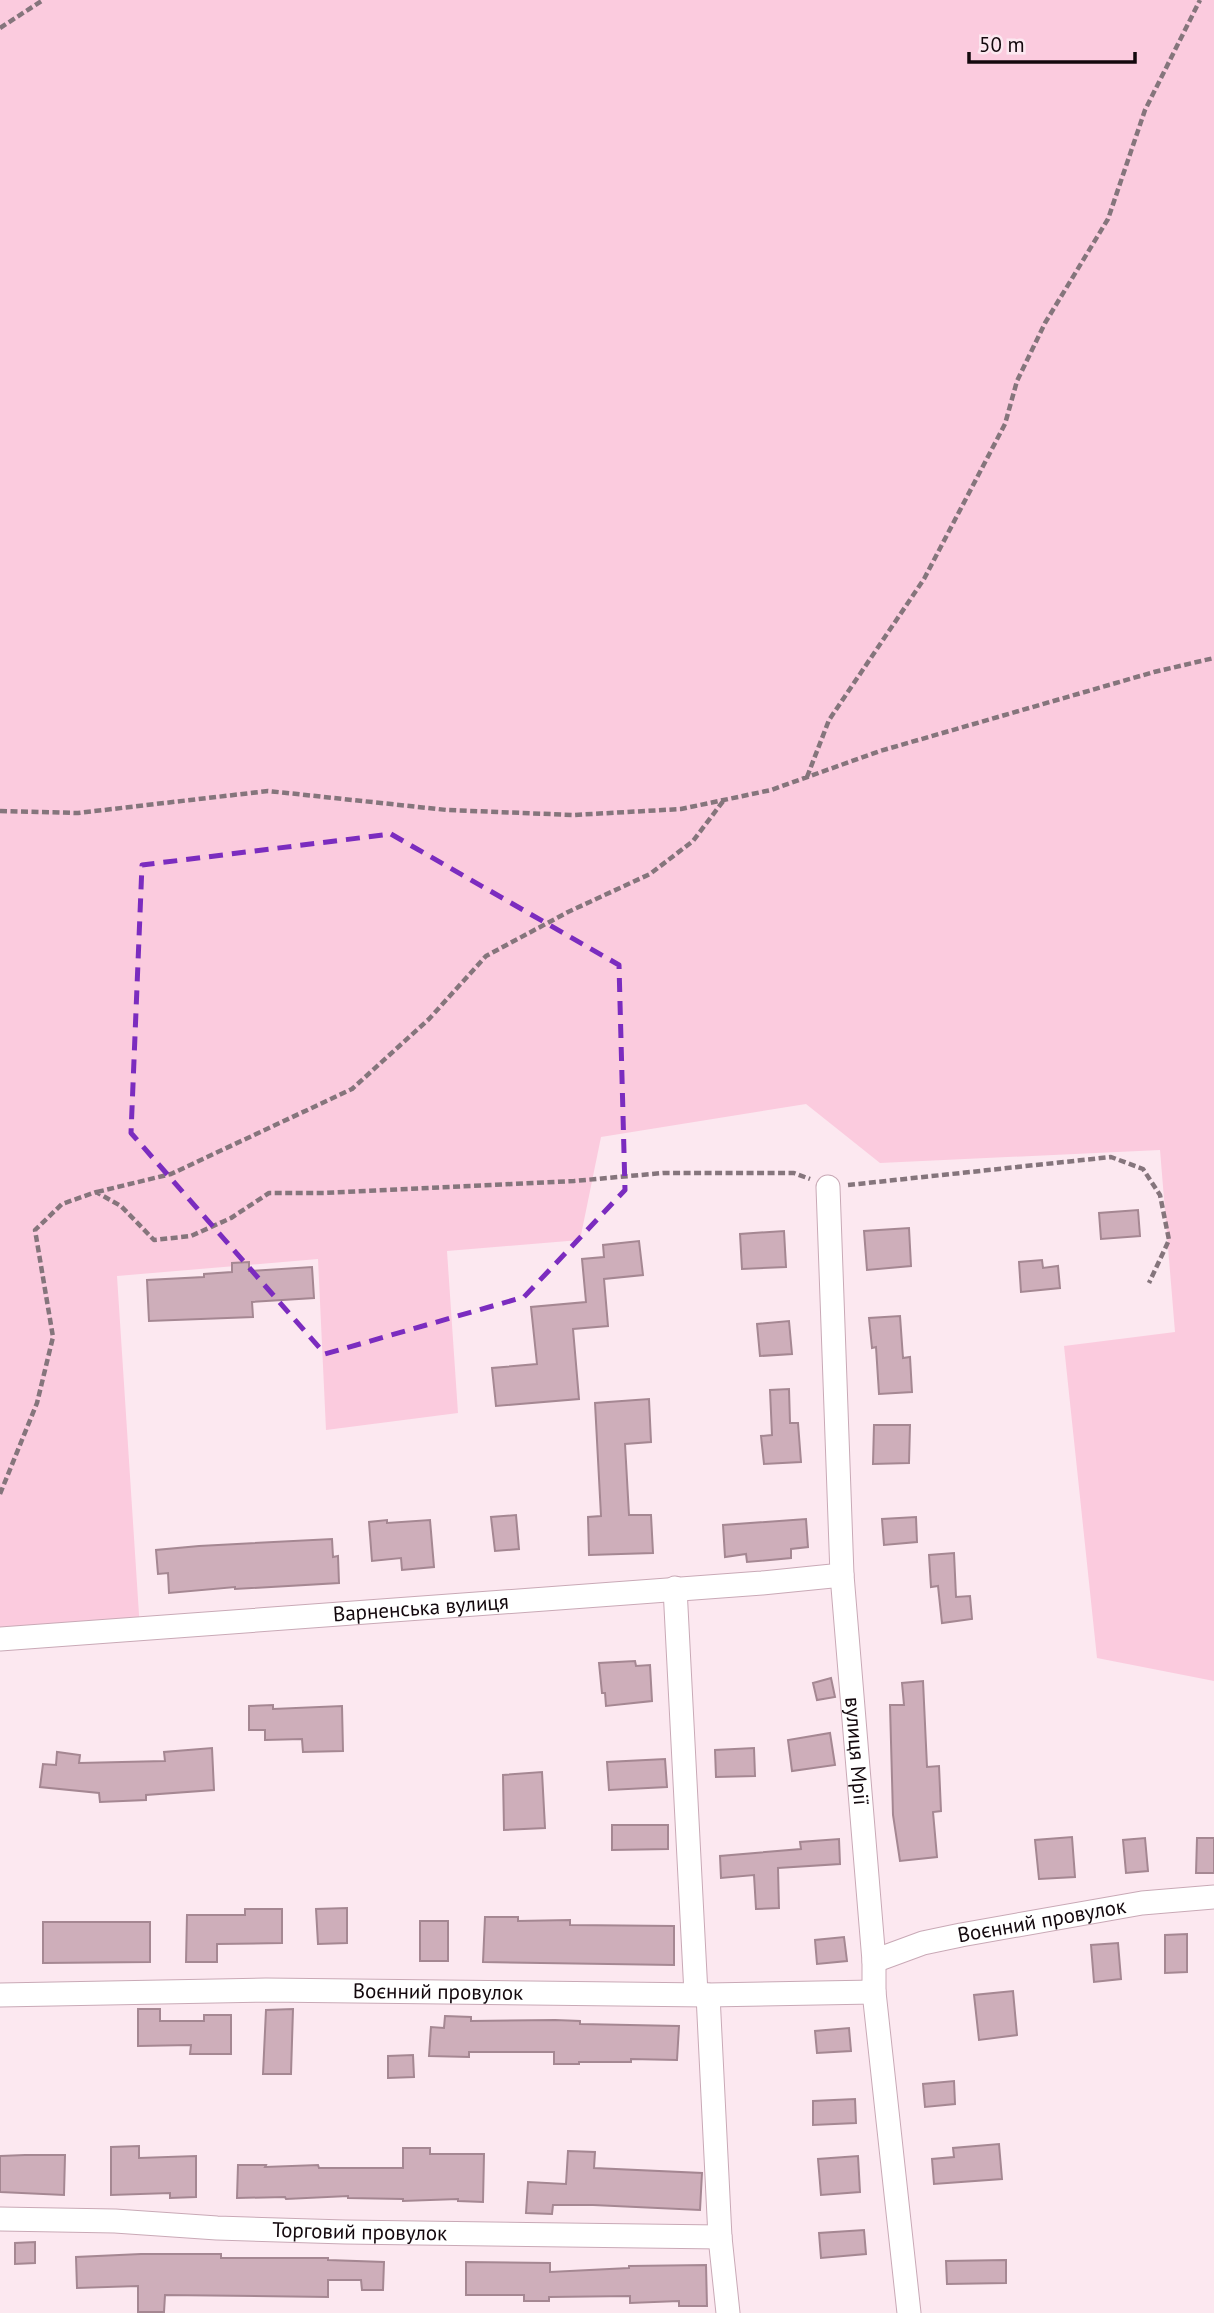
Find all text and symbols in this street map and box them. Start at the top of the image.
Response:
scale bar [969,21,1135,65]
text: 50 m [979,31,1025,58]
street label: Варненська вулиця [332,1588,510,1627]
street label: вулиця Мрії [839,1696,875,1806]
street label: Воєнний провулок [955,1892,1128,1948]
street label: Воєнний провулок [353,1977,523,2006]
street label: Торговий провулок [272,2216,447,2246]

